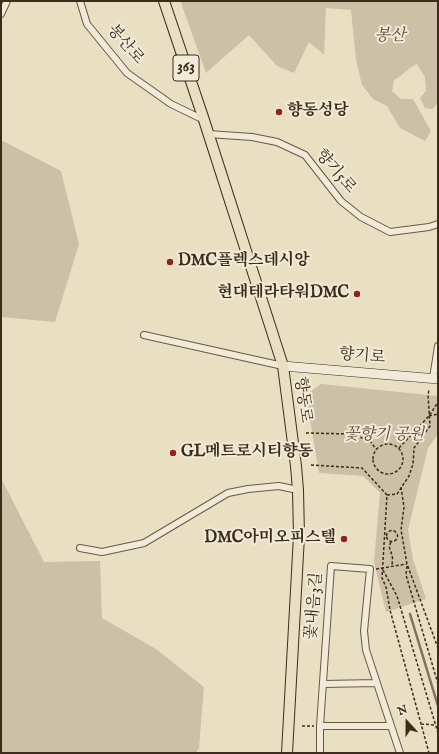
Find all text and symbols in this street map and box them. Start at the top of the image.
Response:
street label: 봉산로 [103,21,147,69]
park label: 봉산 [375,27,405,47]
road number: 363 [173,55,199,81]
place label: 향동성당 [287,102,349,122]
marker: 향동성당 [274,107,284,117]
street label: 향기5로 [311,146,359,198]
place label: DMC플렉스데시앙 [178,252,310,272]
marker: DMC플렉스데시앙 [165,257,175,267]
place label: 현대테라타워DMC [217,284,349,304]
marker: 현대테라타워DMC [352,289,362,299]
street label: 향기로 [338,345,386,369]
street label: 향동로 [289,376,315,424]
park label: 꽃향기 공원 [344,426,424,446]
place label: GL메트로시티향동 [181,443,313,463]
marker: GL메트로시티향동 [168,448,178,458]
place label: DMC아미오피스텔 [204,529,336,549]
marker: DMC아미오피스텔 [339,534,349,544]
street label: 꽃내음3길 [302,571,328,641]
north arrow [387,702,427,742]
text: N [396,703,410,719]

